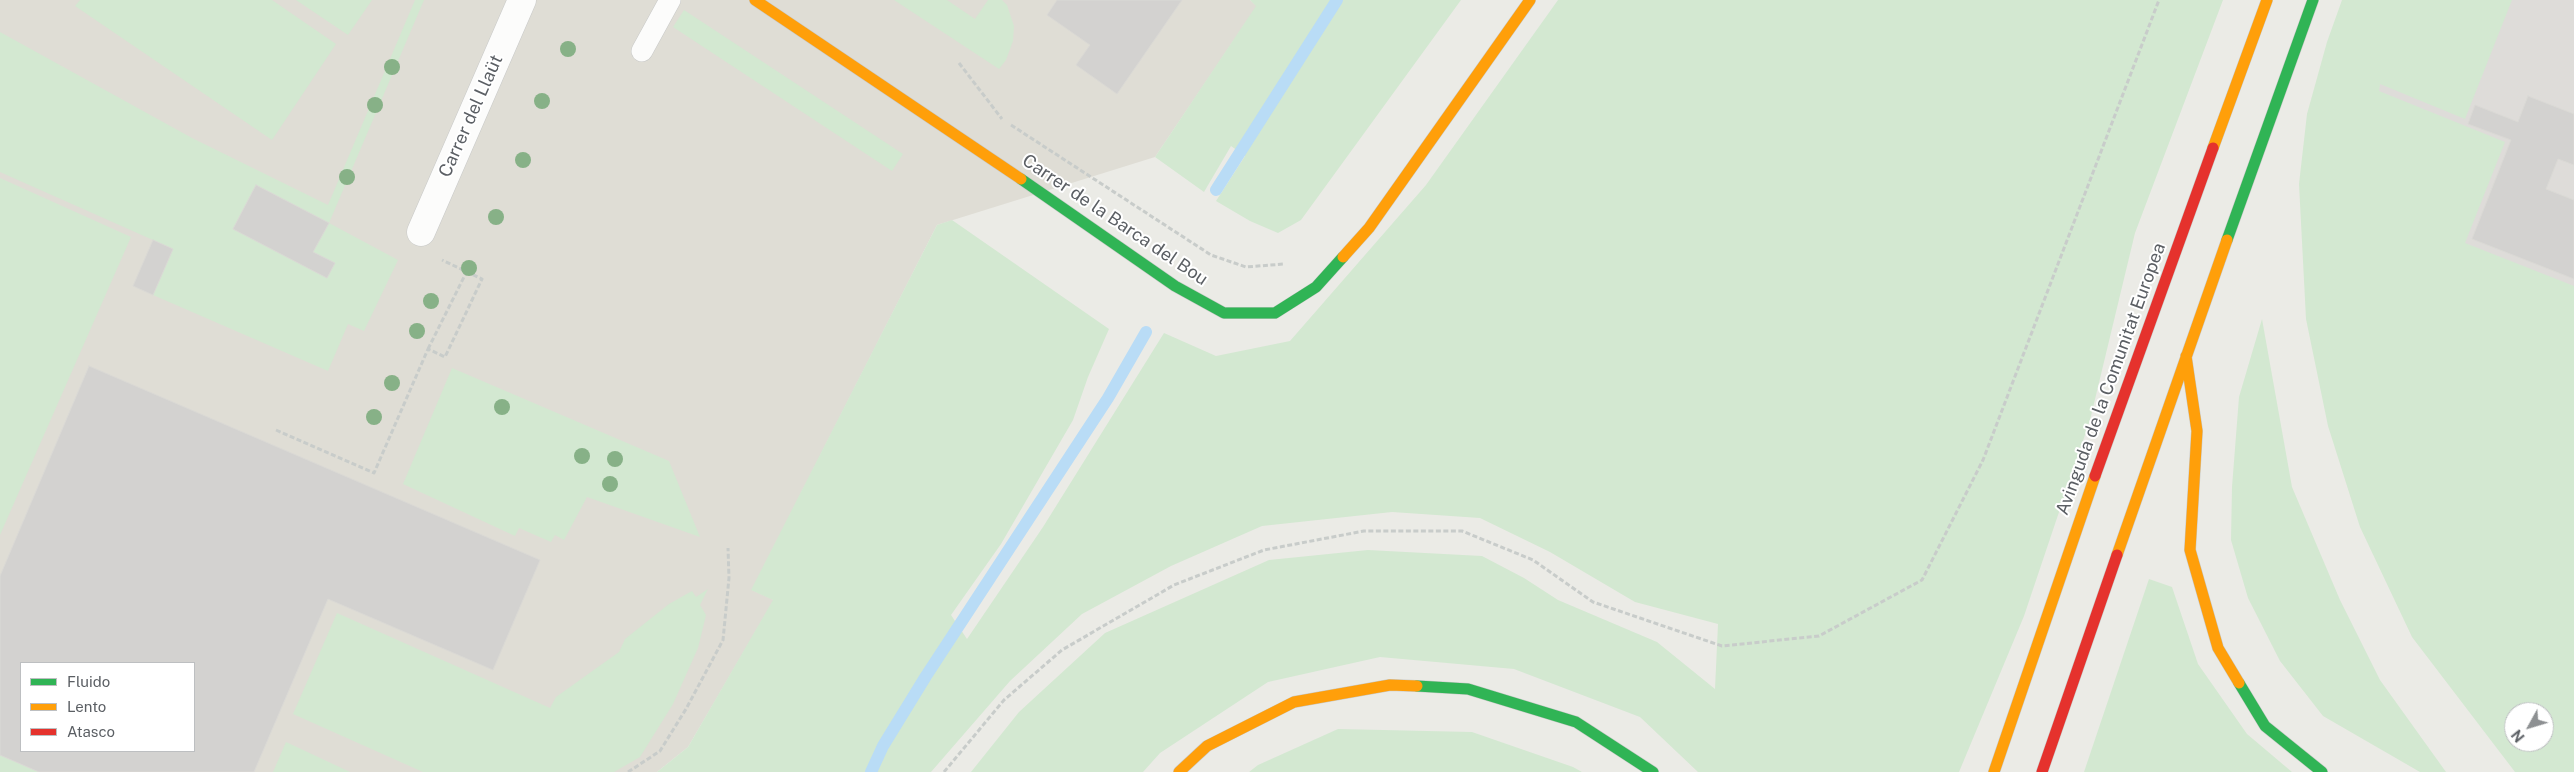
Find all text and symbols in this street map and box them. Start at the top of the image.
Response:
street label: Carrer del Llaüt [434,51,508,181]
street label: Carrer de la Barca del Bou [1018,150,1212,290]
street label: Avinguda de la Comunitat Europea [2052,240,2170,518]
legend [20,662,195,752]
text: Fluido [67,673,110,690]
text: Lento [67,698,106,715]
north arrow [2504,702,2554,752]
text: Atasco [67,723,115,740]
text: N [2508,727,2528,745]

